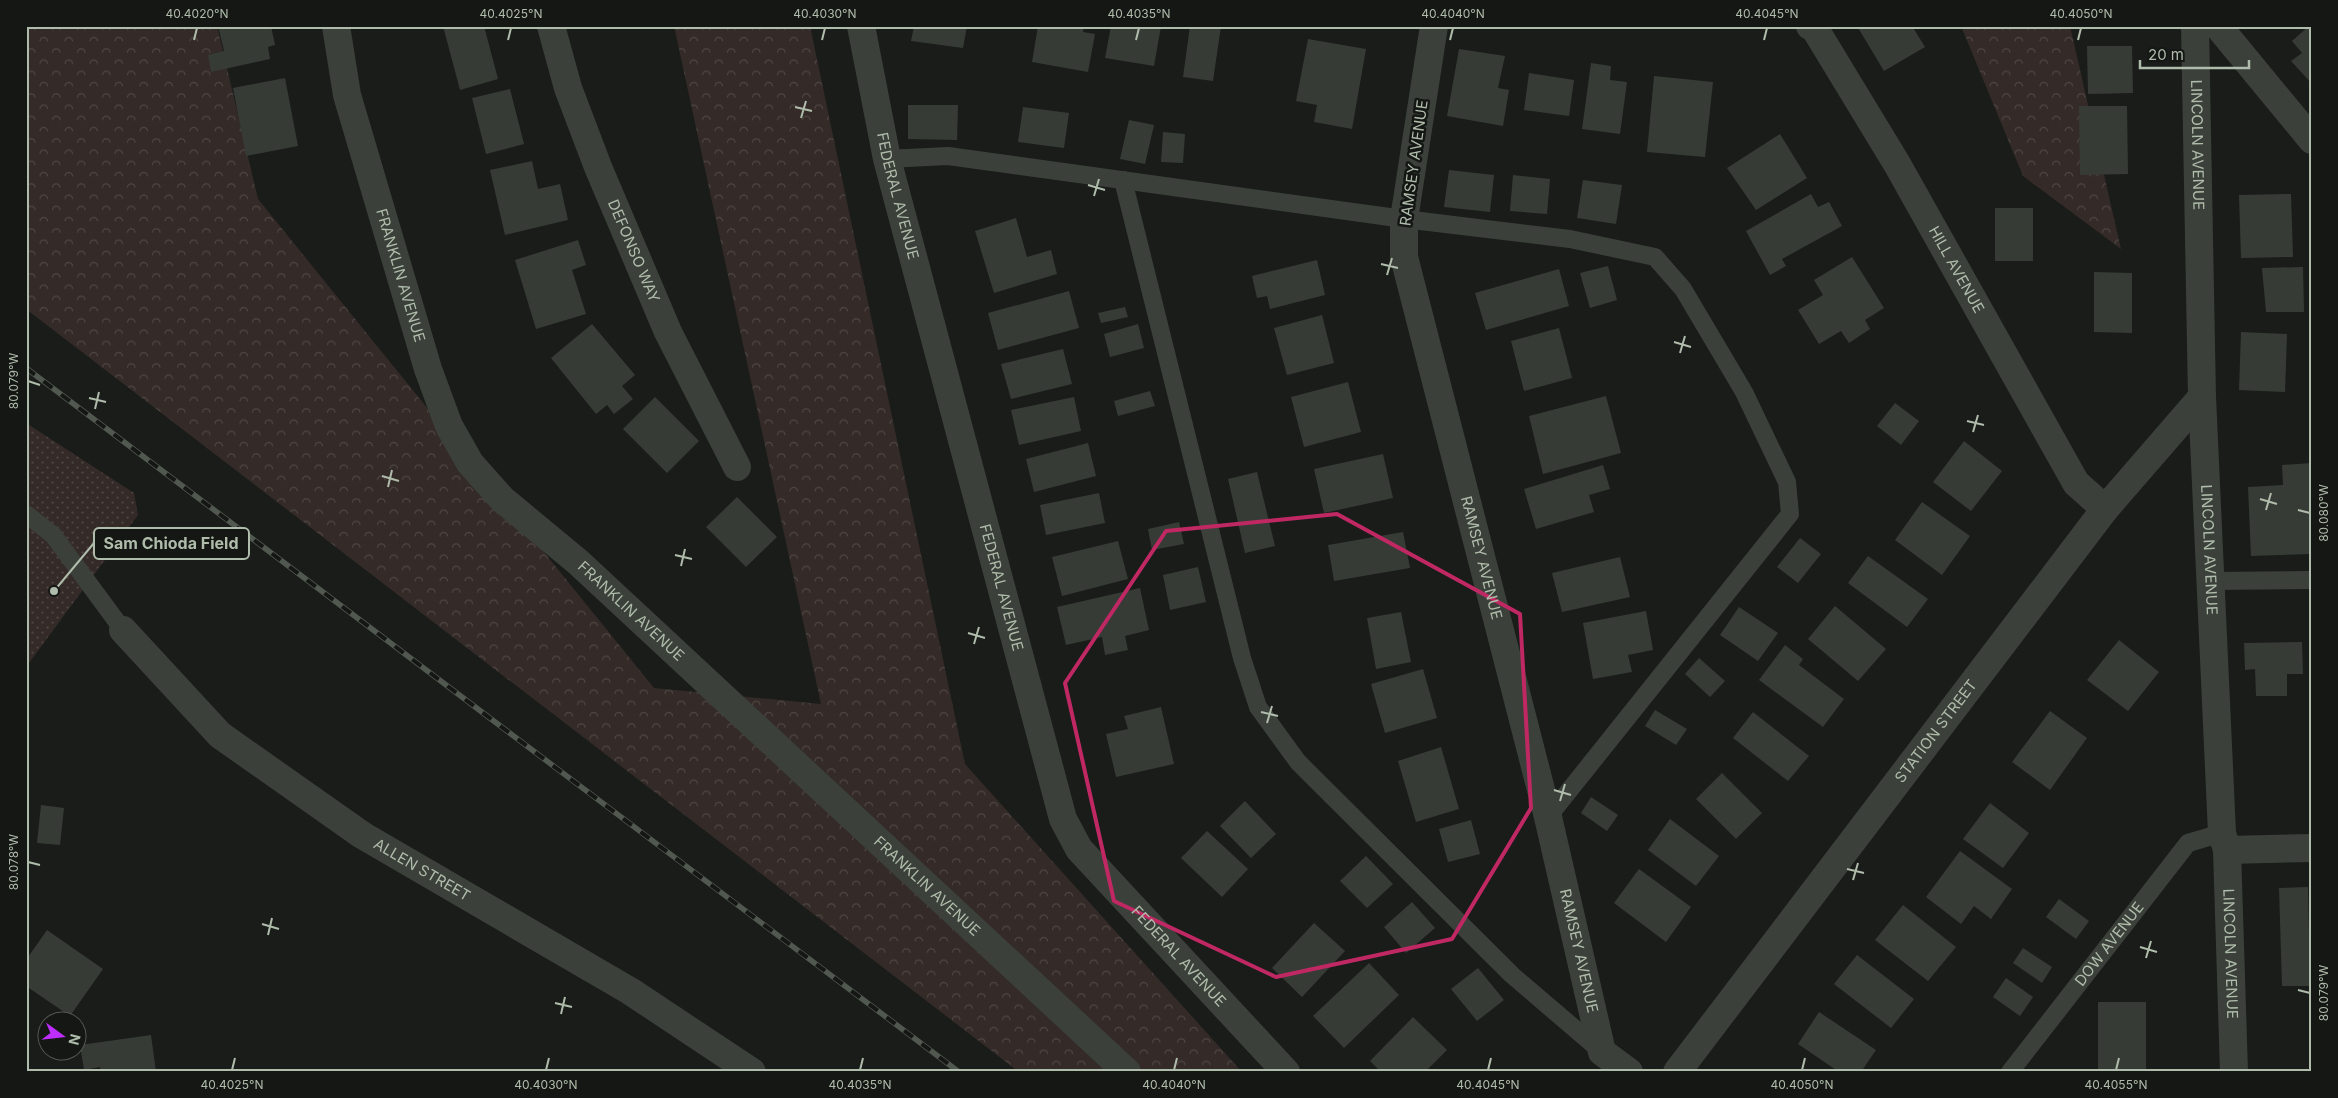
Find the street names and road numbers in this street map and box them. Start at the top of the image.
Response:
street label: LINCOLN AVENUE [2187,80,2208,210]
street label: RAMSEY AVENUE [1395,99,1432,227]
street label: FEDERAL AVENUE [873,131,923,262]
street label: DEFONSO WAY [604,196,664,305]
street label: FRANKLIN AVENUE [372,206,430,344]
street label: HILL AVENUE [1925,223,1989,316]
street label: LINCOLN AVENUE [2197,484,2222,615]
street label: RAMSEY AVENUE [1457,494,1507,622]
street label: FEDERAL AVENUE [976,522,1028,653]
street label: FRANKLIN AVENUE [574,557,688,665]
street label: STATION STREET [1890,676,1981,786]
street label: FRANKLIN AVENUE [870,832,984,940]
street label: ALLEN STREET [370,834,474,905]
street label: RAMSEY AVENUE [1556,887,1603,1015]
street label: LINCOLN AVENUE [2219,888,2242,1019]
street label: DOW AVENUE [2070,898,2148,990]
street label: FEDERAL AVENUE [1128,902,1230,1010]

